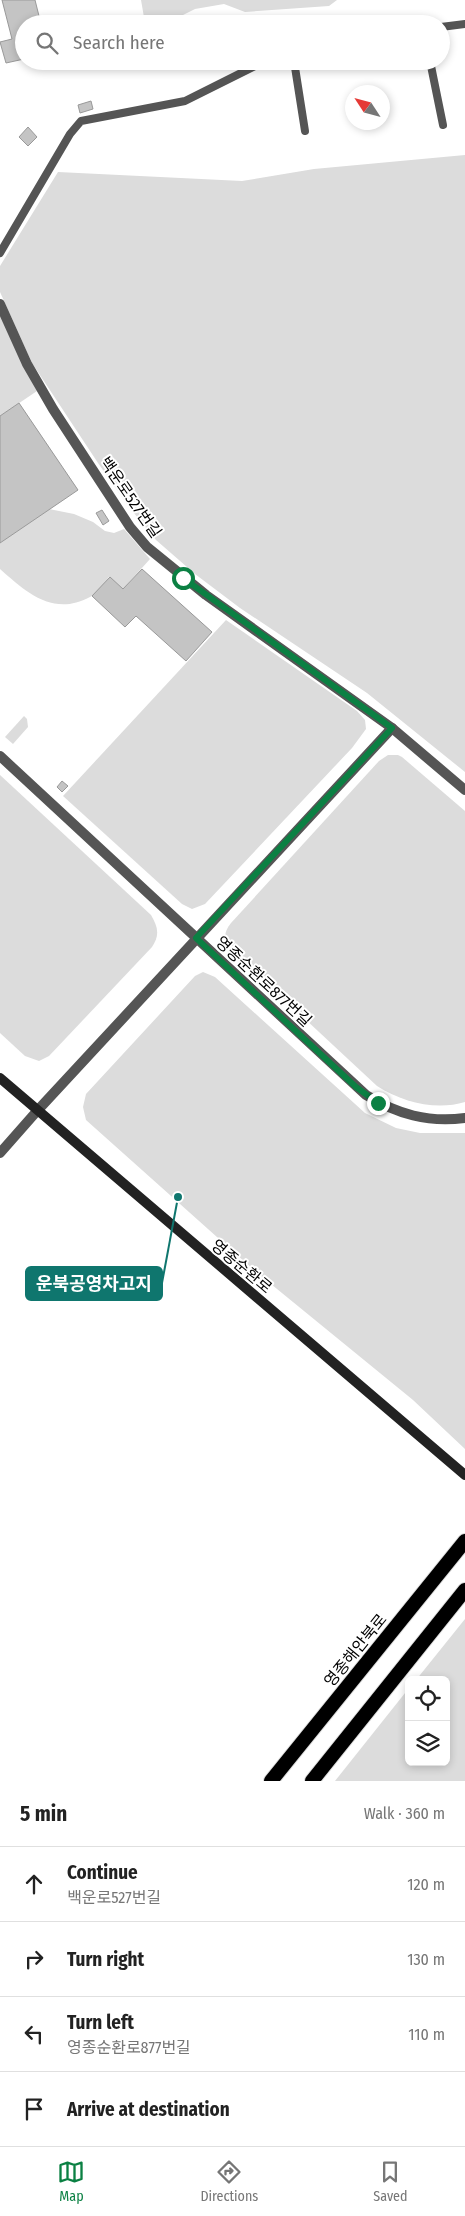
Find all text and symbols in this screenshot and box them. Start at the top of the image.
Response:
search box [15,15,450,70]
icon: search [33,29,61,57]
text: Search here [73,31,165,54]
north arrow [345,85,390,130]
street label: 백운로527번길 [96,453,165,541]
route start [172,567,195,590]
street label: 영종순환로877번길 [212,932,315,1031]
route end [367,1092,390,1115]
street label: 영종순환로 [207,1235,276,1297]
callout: 운북공영차고지 [26,1267,162,1300]
text: 운북공영차고지 [36,1273,152,1295]
street label: 영종해안북로 [320,1610,391,1691]
map controls [405,1676,450,1766]
button: locate [405,1676,450,1721]
button: layers [405,1721,450,1766]
text: 5 min [20,1801,67,1827]
text: Walk · 360 m [364,1804,445,1823]
text: Continue [67,1861,138,1884]
icon: ahead [20,1870,48,1898]
text: 120 m [407,1875,445,1894]
text: 백운로527번길 [67,1888,161,1907]
icon: right [20,1945,48,1973]
text: Turn right [67,1948,144,1971]
text: 130 m [407,1950,445,1969]
text: Turn left [67,2011,134,2034]
icon: left [20,2020,48,2048]
text: 110 m [408,2025,445,2044]
text: 영종순환로877번길 [67,2038,191,2057]
icon: arrive [20,2095,48,2123]
text: Arrive at destination [67,2098,230,2121]
tab: Map [57,2158,85,2205]
tab: Directions [200,2158,258,2205]
tab: Saved [373,2158,408,2205]

